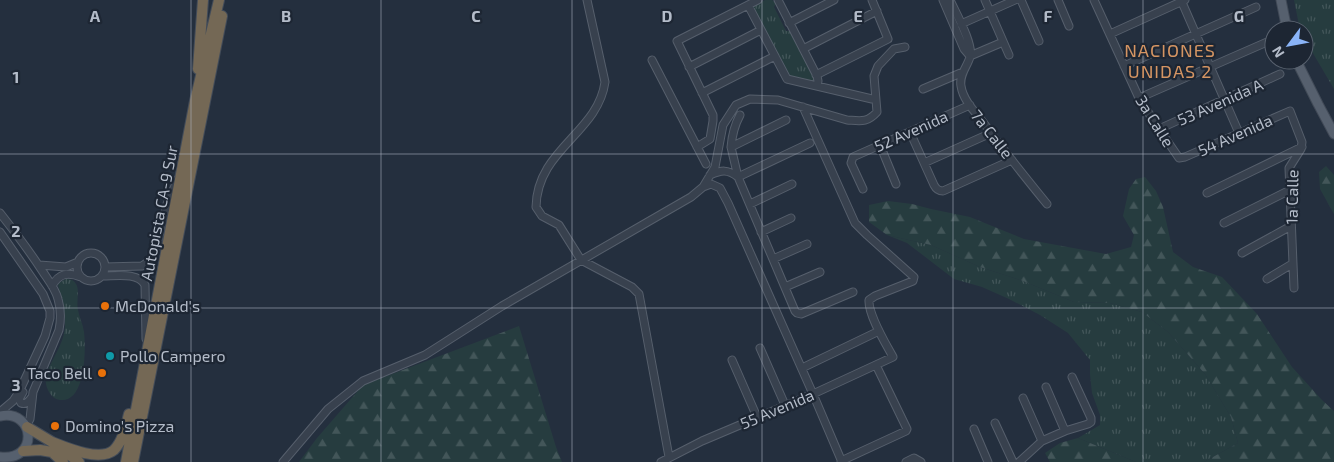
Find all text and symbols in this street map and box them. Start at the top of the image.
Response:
text: A [90,6,101,25]
text: B [281,6,291,25]
text: C [471,6,481,25]
text: D [662,6,673,25]
text: E [853,6,863,25]
text: F [1044,6,1053,25]
text: G [1234,6,1244,25]
north arrow [1264,20,1314,70]
district label: NACIONES UNIDAS 2 [1124,39,1216,82]
text: N [1268,43,1287,61]
text: 1 [13,67,19,86]
street label: 53 Avenida A [1174,74,1266,129]
street label: 3a Calle [1132,91,1179,150]
street label: 52 Avenida [871,106,951,155]
street label: 7a Calle [968,106,1017,162]
street label: 54 Avenida [1195,110,1275,159]
street label: Autopista CA-9 Sur [136,143,181,282]
street label: 1a Calle [1282,169,1301,225]
text: 2 [11,221,21,240]
place label: McDonald's [115,296,200,315]
marker: McDonald's [99,300,111,312]
place label: Pollo Campero [120,346,226,365]
marker: Pollo Campero [104,350,116,362]
place label: Taco Bell [27,363,92,382]
marker: Taco Bell [96,367,108,379]
text: 3 [11,375,21,394]
street label: 55 Avenida [737,385,816,433]
place label: Domino's Pizza [65,416,174,435]
marker: Domino's Pizza [49,420,61,432]

